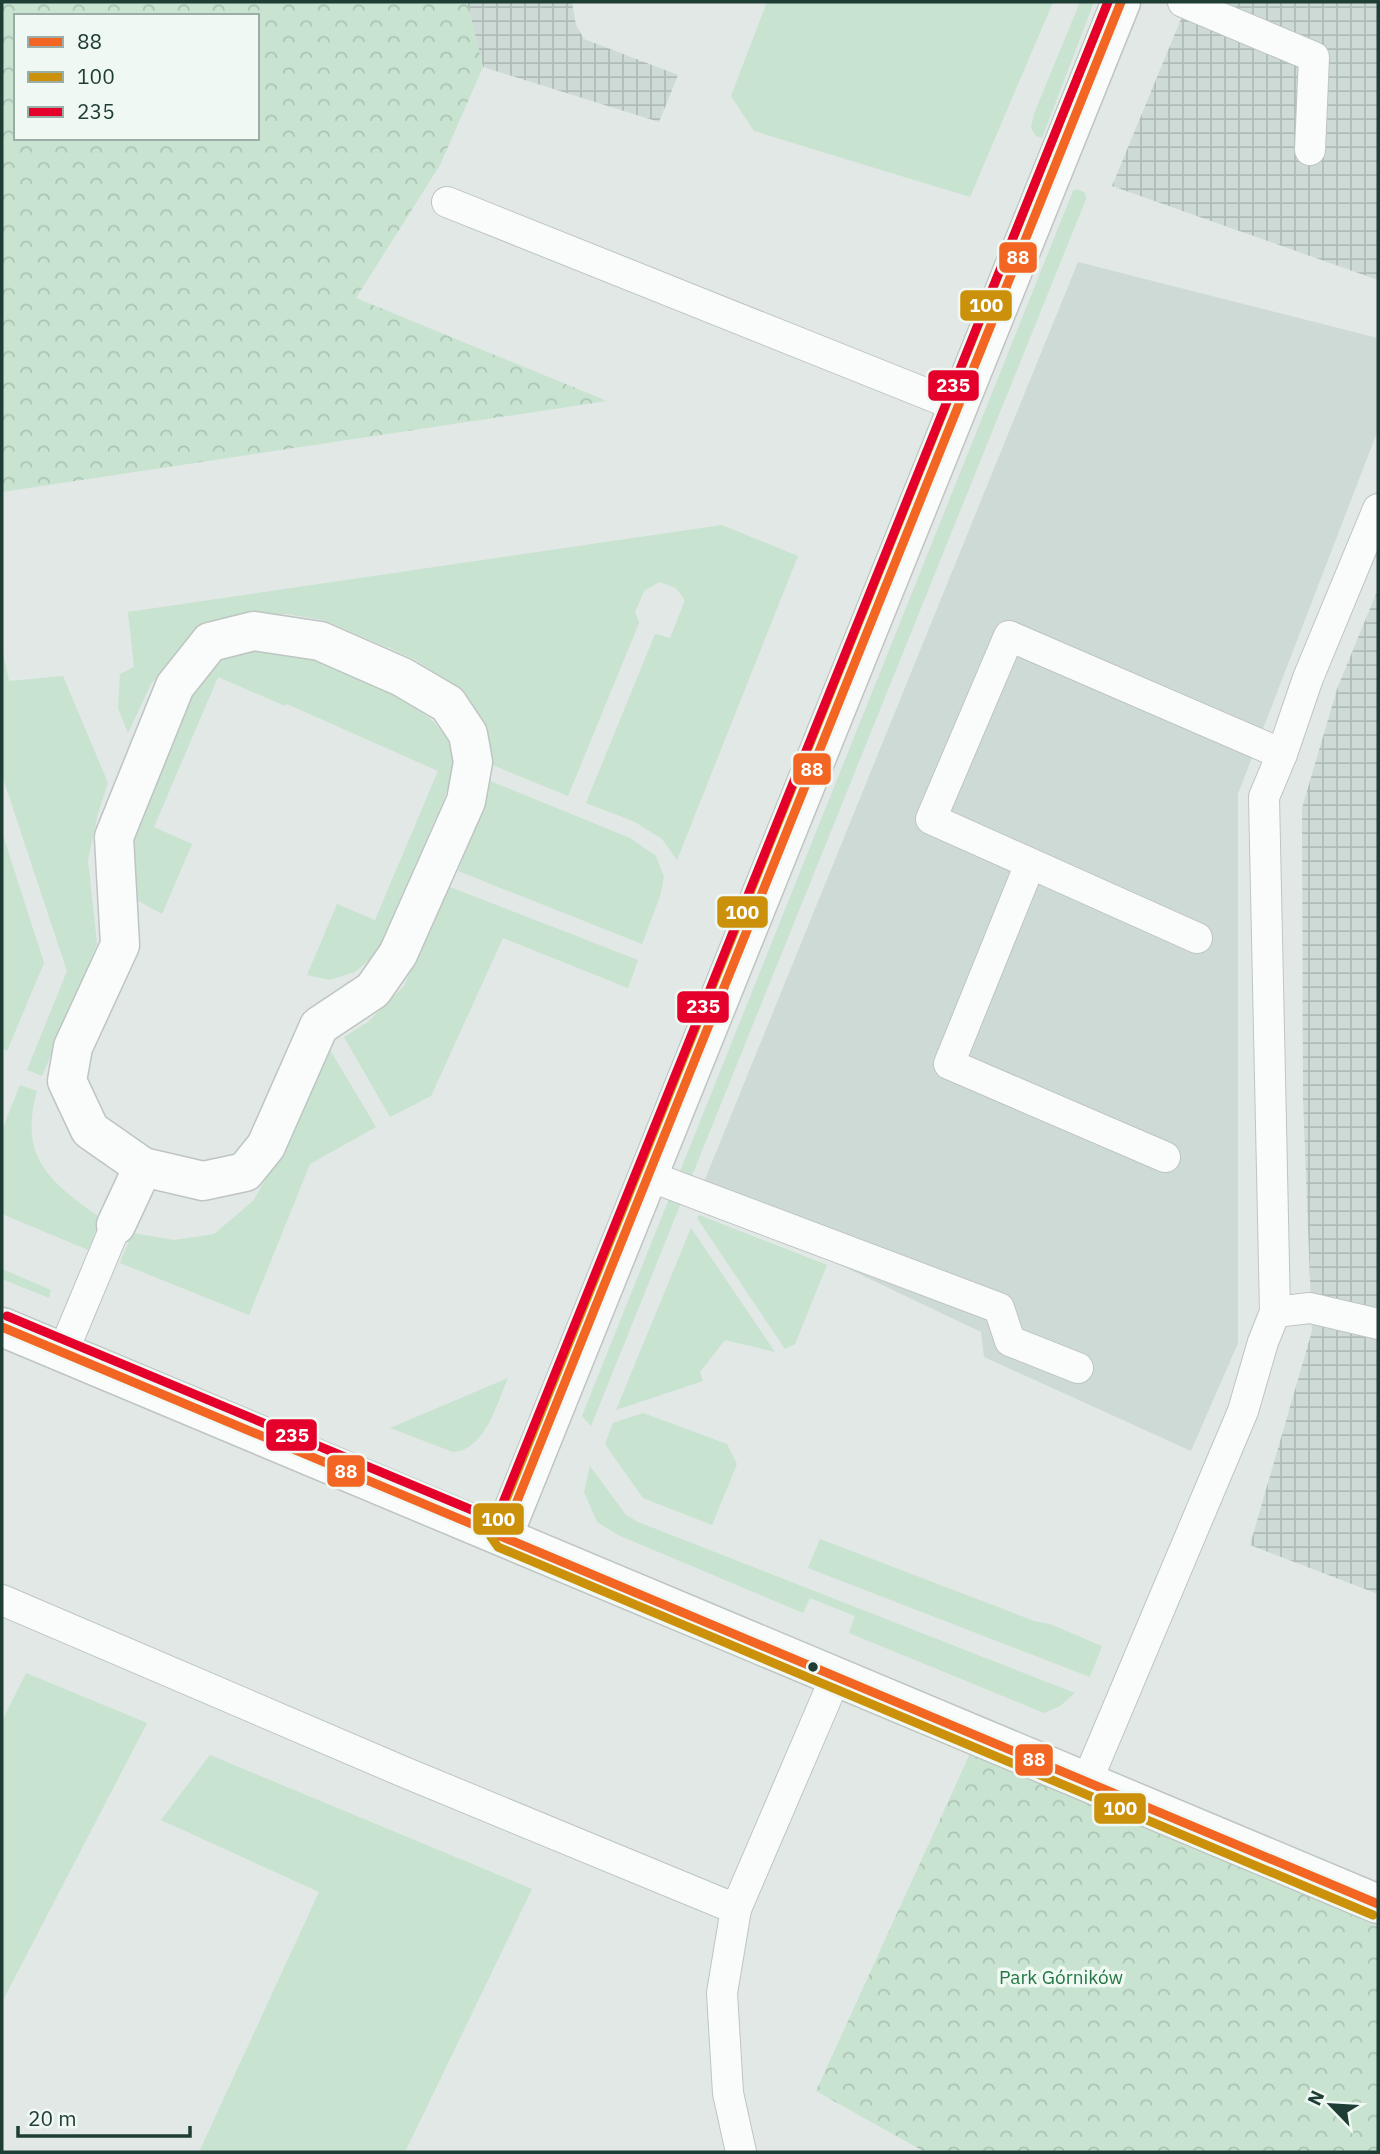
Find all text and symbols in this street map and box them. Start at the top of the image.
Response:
legend [14,14,259,140]
text: 88 [77,27,102,55]
text: 100 [77,62,115,90]
text: 235 [77,97,115,125]
line badge: 88 [998,241,1038,274]
text: 88 [1007,245,1029,269]
line badge: 100 [959,289,1013,322]
text: 100 [969,293,1003,317]
line badge: 235 [927,369,980,402]
text: 235 [936,373,970,397]
line badge: 88 [792,752,832,786]
text: 88 [801,757,823,781]
line badge: 100 [716,895,769,929]
text: 100 [725,900,759,924]
line badge: 235 [676,990,730,1024]
text: 235 [686,994,720,1018]
line badge: 235 [265,1418,318,1452]
text: 235 [275,1423,309,1447]
line badge: 88 [326,1454,366,1488]
text: 88 [335,1459,357,1483]
line badge: 100 [472,1502,525,1536]
text: 100 [481,1507,515,1531]
unlabelled marker [806,1660,820,1674]
line badge: 88 [1014,1743,1054,1777]
text: 88 [1023,1747,1045,1771]
line badge: 100 [1093,1792,1147,1825]
text: 100 [1103,1796,1137,1820]
park label: Park Górników [999,1965,1123,1989]
north arrow [1296,2070,1366,2140]
text: N [1302,2087,1329,2109]
scale bar [18,2094,189,2138]
text: 20 m [28,2104,77,2132]

